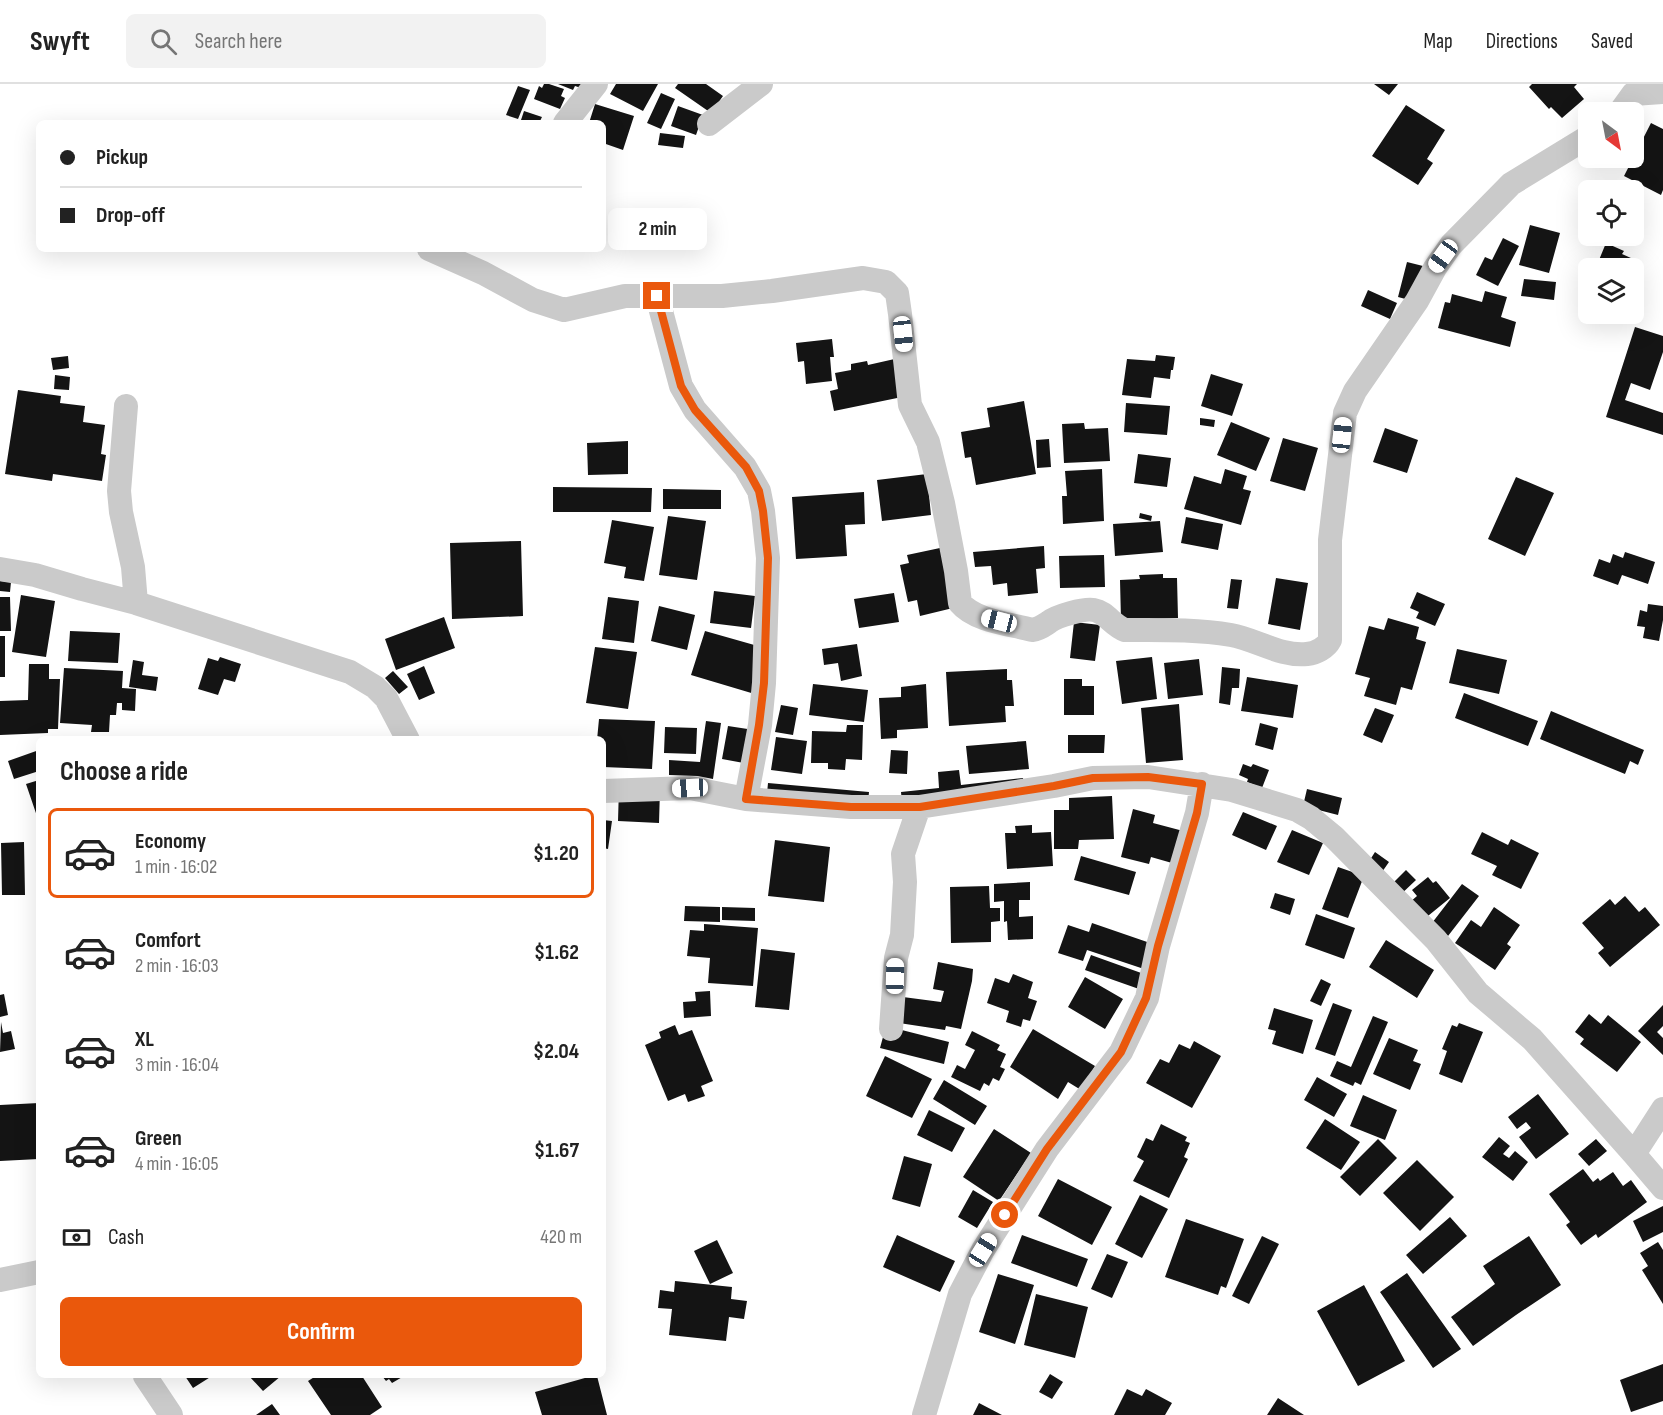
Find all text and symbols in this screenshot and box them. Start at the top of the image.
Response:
search box [126,14,546,68]
text: Swyft [30,25,90,58]
icon: search [147,25,180,58]
text: Search here [195,28,282,55]
text: Map [1423,29,1453,54]
text: Directions [1486,29,1558,54]
text: Saved [1591,29,1633,54]
north arrow [1578,102,1644,168]
map controls [1578,102,1644,324]
text: Pickup [96,144,148,171]
button: locate [1578,180,1644,246]
text: Drop-off [96,202,165,229]
callout: 2 min [608,209,706,251]
text: 2 min [638,217,677,241]
car [1425,236,1461,276]
button: layers [1578,258,1644,324]
route end [643,282,670,309]
car [892,315,914,353]
car [1331,416,1353,454]
car [979,608,1019,634]
text: Choose a ride [60,756,188,788]
car [672,778,708,798]
icon: car [63,826,117,880]
text: Economy [135,828,206,855]
text: $1.20 [533,840,579,867]
text: 1 min · 16:02 [135,855,217,879]
icon: car [63,925,117,979]
text: Comfort [135,927,201,954]
text: $1.62 [534,939,579,966]
text: 2 min · 16:03 [135,954,219,978]
car [886,958,904,994]
icon: car [63,1024,117,1078]
text: XL [135,1026,154,1053]
text: $2.04 [533,1038,579,1065]
text: 3 min · 16:04 [135,1053,219,1077]
icon: car [63,1123,117,1177]
text: Green [135,1125,182,1152]
text: $1.67 [534,1137,579,1164]
text: 4 min · 16:05 [135,1152,218,1176]
route start [991,1201,1018,1228]
icon: cash [60,1221,93,1254]
text: Cash [108,1224,144,1251]
text: 420 m [540,1225,582,1249]
car [966,1230,1000,1270]
button: Confirm [60,1297,582,1366]

